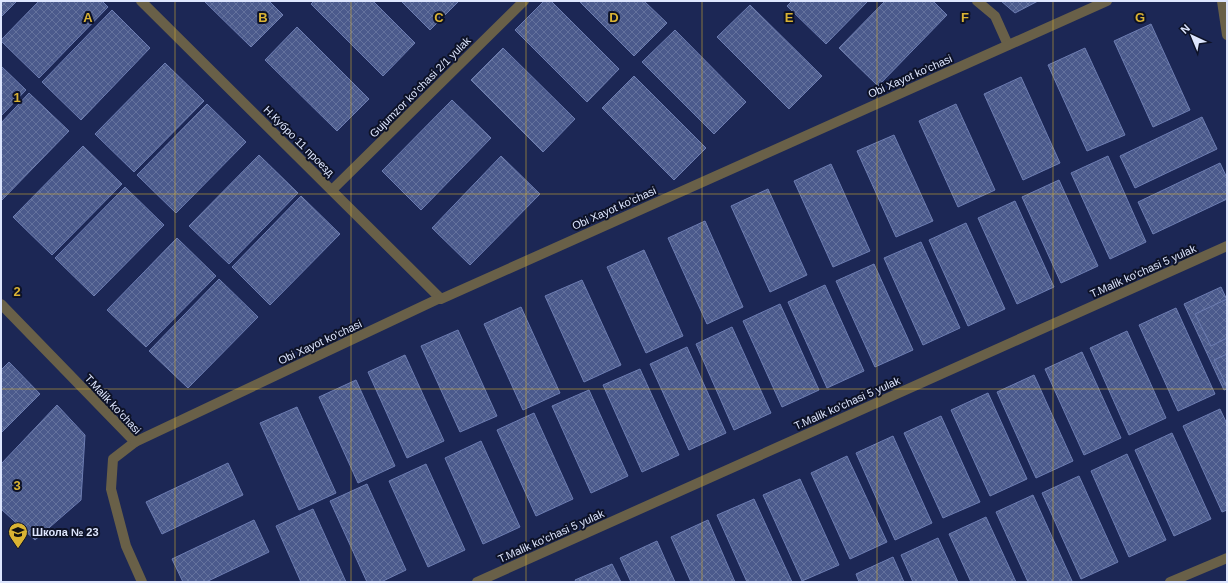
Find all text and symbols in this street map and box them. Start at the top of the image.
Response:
text: A [83,10,93,25]
text: B [258,10,268,25]
text: C [434,10,444,25]
text: D [609,10,619,25]
text: E [785,10,794,25]
text: F [961,10,969,25]
text: G [1135,10,1145,25]
north arrow [1172,16,1212,56]
text: N [1178,22,1192,36]
street label: Gujumzor ko'chasi 2/1 yulak [367,34,473,140]
street label: Obi Xayot ko'chasi [866,52,954,100]
text: 1 [13,90,21,105]
street label: Н.Кубро 11 проезд [261,103,337,179]
street label: Obi Xayot ko'chasi [570,184,658,232]
street label: T.Malik ko'chasi 5 yulak [1088,242,1198,300]
text: 2 [13,284,21,299]
street label: Obi Xayot ko'chasi [276,317,364,367]
street label: T.Malik ko'chasi [82,372,144,436]
street label: T.Malik ko'chasi 5 yulak [792,374,902,432]
text: 3 [13,478,21,493]
street label: T.Malik ko'chasi 5 yulak [496,507,606,565]
school or university icon: Школа № 23 [7,521,29,549]
place label: Школа № 23 [32,526,99,538]

